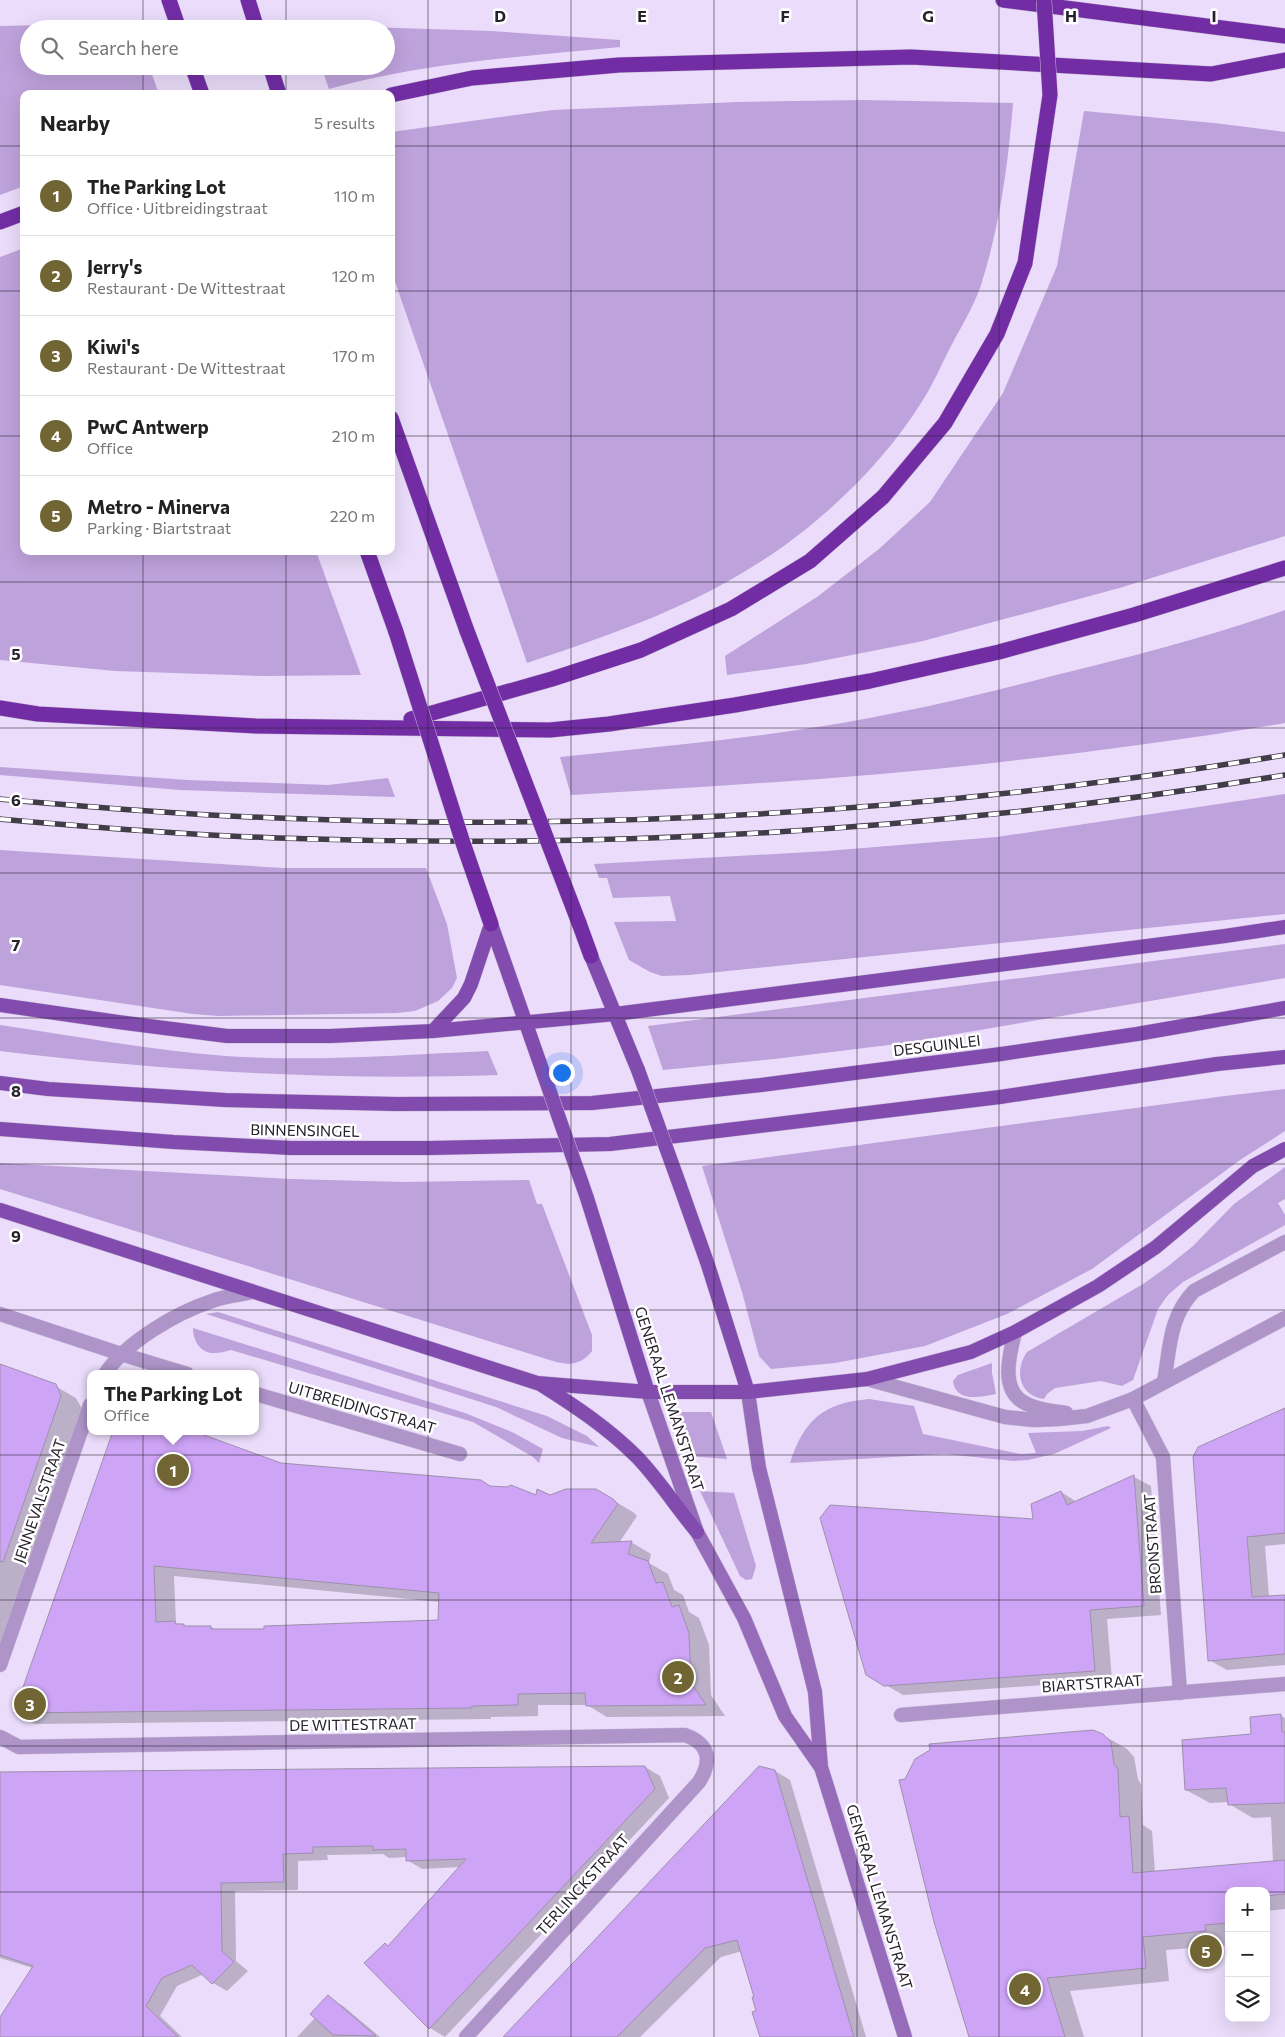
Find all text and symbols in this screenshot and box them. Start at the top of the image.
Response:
text: D [494,6,506,25]
text: E [637,6,647,25]
text: F [780,6,790,25]
text: G [922,6,934,25]
text: H [1065,6,1077,25]
text: I [1211,6,1217,25]
search box [20,20,395,75]
icon: search [38,34,66,62]
text: Search here [78,36,178,59]
text: Nearby [40,110,110,135]
text: 5 results [314,113,375,132]
text: The Parking Lot [87,175,226,198]
text: 1 [52,186,60,205]
text: 110 m [334,186,375,205]
text: Office · Uitbreidingstraat [87,198,268,217]
text: Jerry's [87,255,142,278]
text: 2 [51,266,61,285]
text: 120 m [332,266,375,285]
text: Restaurant · De Wittestraat [87,278,285,297]
text: Kiwi's [87,335,140,358]
text: 3 [51,346,61,365]
text: 170 m [332,346,375,365]
text: Restaurant · De Wittestraat [87,358,285,377]
text: PwC Antwerp [87,415,209,438]
text: 4 [51,426,61,445]
text: 210 m [332,426,375,445]
text: Office [87,438,133,457]
text: Metro - Minerva [87,495,230,518]
text: 5 [51,506,61,525]
text: 220 m [330,506,375,525]
text: Parking · Biartstraat [87,518,231,537]
text: 5 [11,644,21,663]
text: 6 [11,790,21,809]
text: 7 [12,935,21,954]
street label: DESGUINLEI [892,1031,982,1059]
your location [549,1060,575,1086]
text: 8 [11,1081,21,1100]
street label: BINNENSINGEL [250,1120,360,1140]
text: 9 [11,1226,21,1245]
street label: GENERAAL LEMANSTRAAT [632,1304,708,1494]
popup [87,1370,259,1435]
street label: UITBREIDINGSTRAAT [287,1377,438,1437]
text: The Parking Lot [104,1382,242,1405]
text: Office [104,1405,149,1424]
street label: JENNEVALSTRAAT [9,1436,69,1565]
pin: 1 [157,1451,189,1489]
street label: BRONSTRAAT [1139,1493,1164,1595]
pin: 2 [662,1658,694,1696]
street label: BIARTSTRAAT [1041,1670,1143,1695]
pin: 3 [14,1685,46,1723]
street label: DE WITTESTRAAT [289,1714,417,1734]
street label: GENERAAL LEMANSTRAAT [843,1802,917,1992]
street label: TERLINCKSTRAAT [532,1830,633,1939]
map controls [1225,1887,1270,2022]
button: + [1225,1887,1270,1932]
pin: 5 [1190,1932,1222,1970]
button: − [1225,1932,1270,1977]
pin: 4 [1009,1970,1041,2008]
button: layers [1225,1977,1270,2022]

